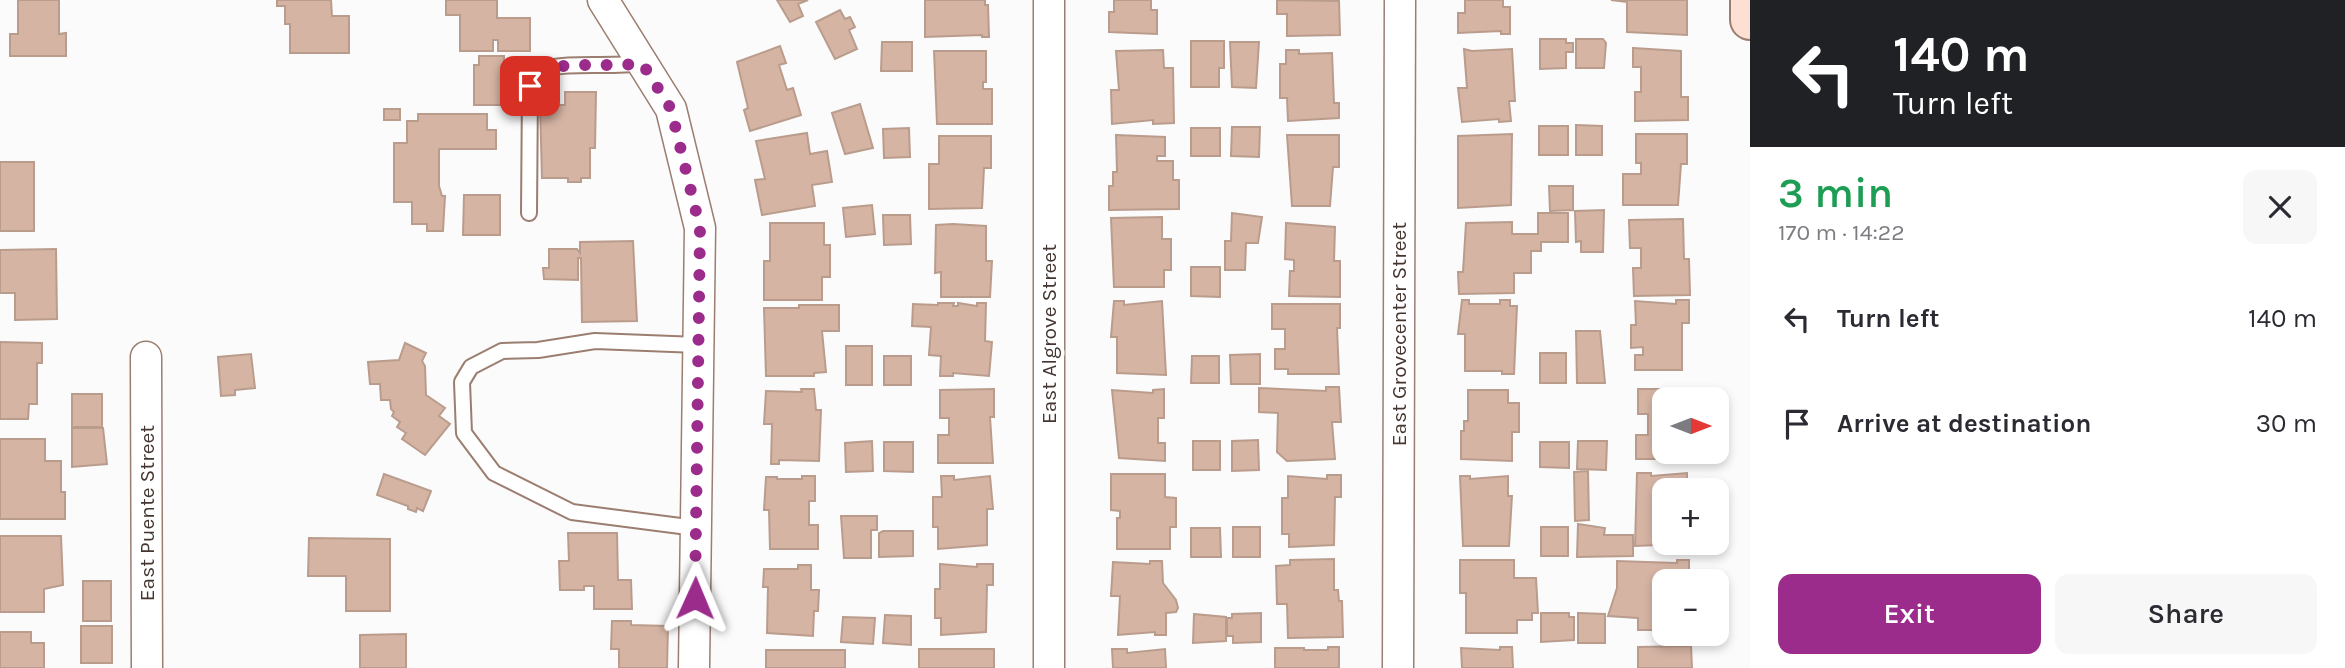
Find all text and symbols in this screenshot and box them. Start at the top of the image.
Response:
text: 140 m [1893,26,2030,83]
icon: left [1778,28,1869,119]
pin [500,56,560,116]
icon: arrive [511,67,549,105]
text: Turn left [1893,85,2013,122]
text: 3 min [1778,168,1893,218]
button: close [2243,170,2317,244]
text: 170 m · 14:22 [1778,219,1904,246]
street label: East Grovecenter Street [1387,222,1411,446]
street label: East Algrove Street [1037,244,1061,424]
icon: left [1778,300,1816,338]
text: Turn left [1837,303,1939,334]
text: 140 m [2248,303,2317,334]
north arrow [1652,387,1729,464]
map controls [1652,387,1729,646]
icon: arrive [1778,405,1816,443]
text: Arrive at destination [1837,408,2091,439]
text: 30 m [2256,408,2317,439]
street label: East Puente Street [135,425,159,601]
button: + [1652,478,1729,555]
position arrow [658,561,732,635]
button: − [1652,569,1729,646]
button: Exit [1778,574,2041,654]
button: Share [2055,574,2317,654]

